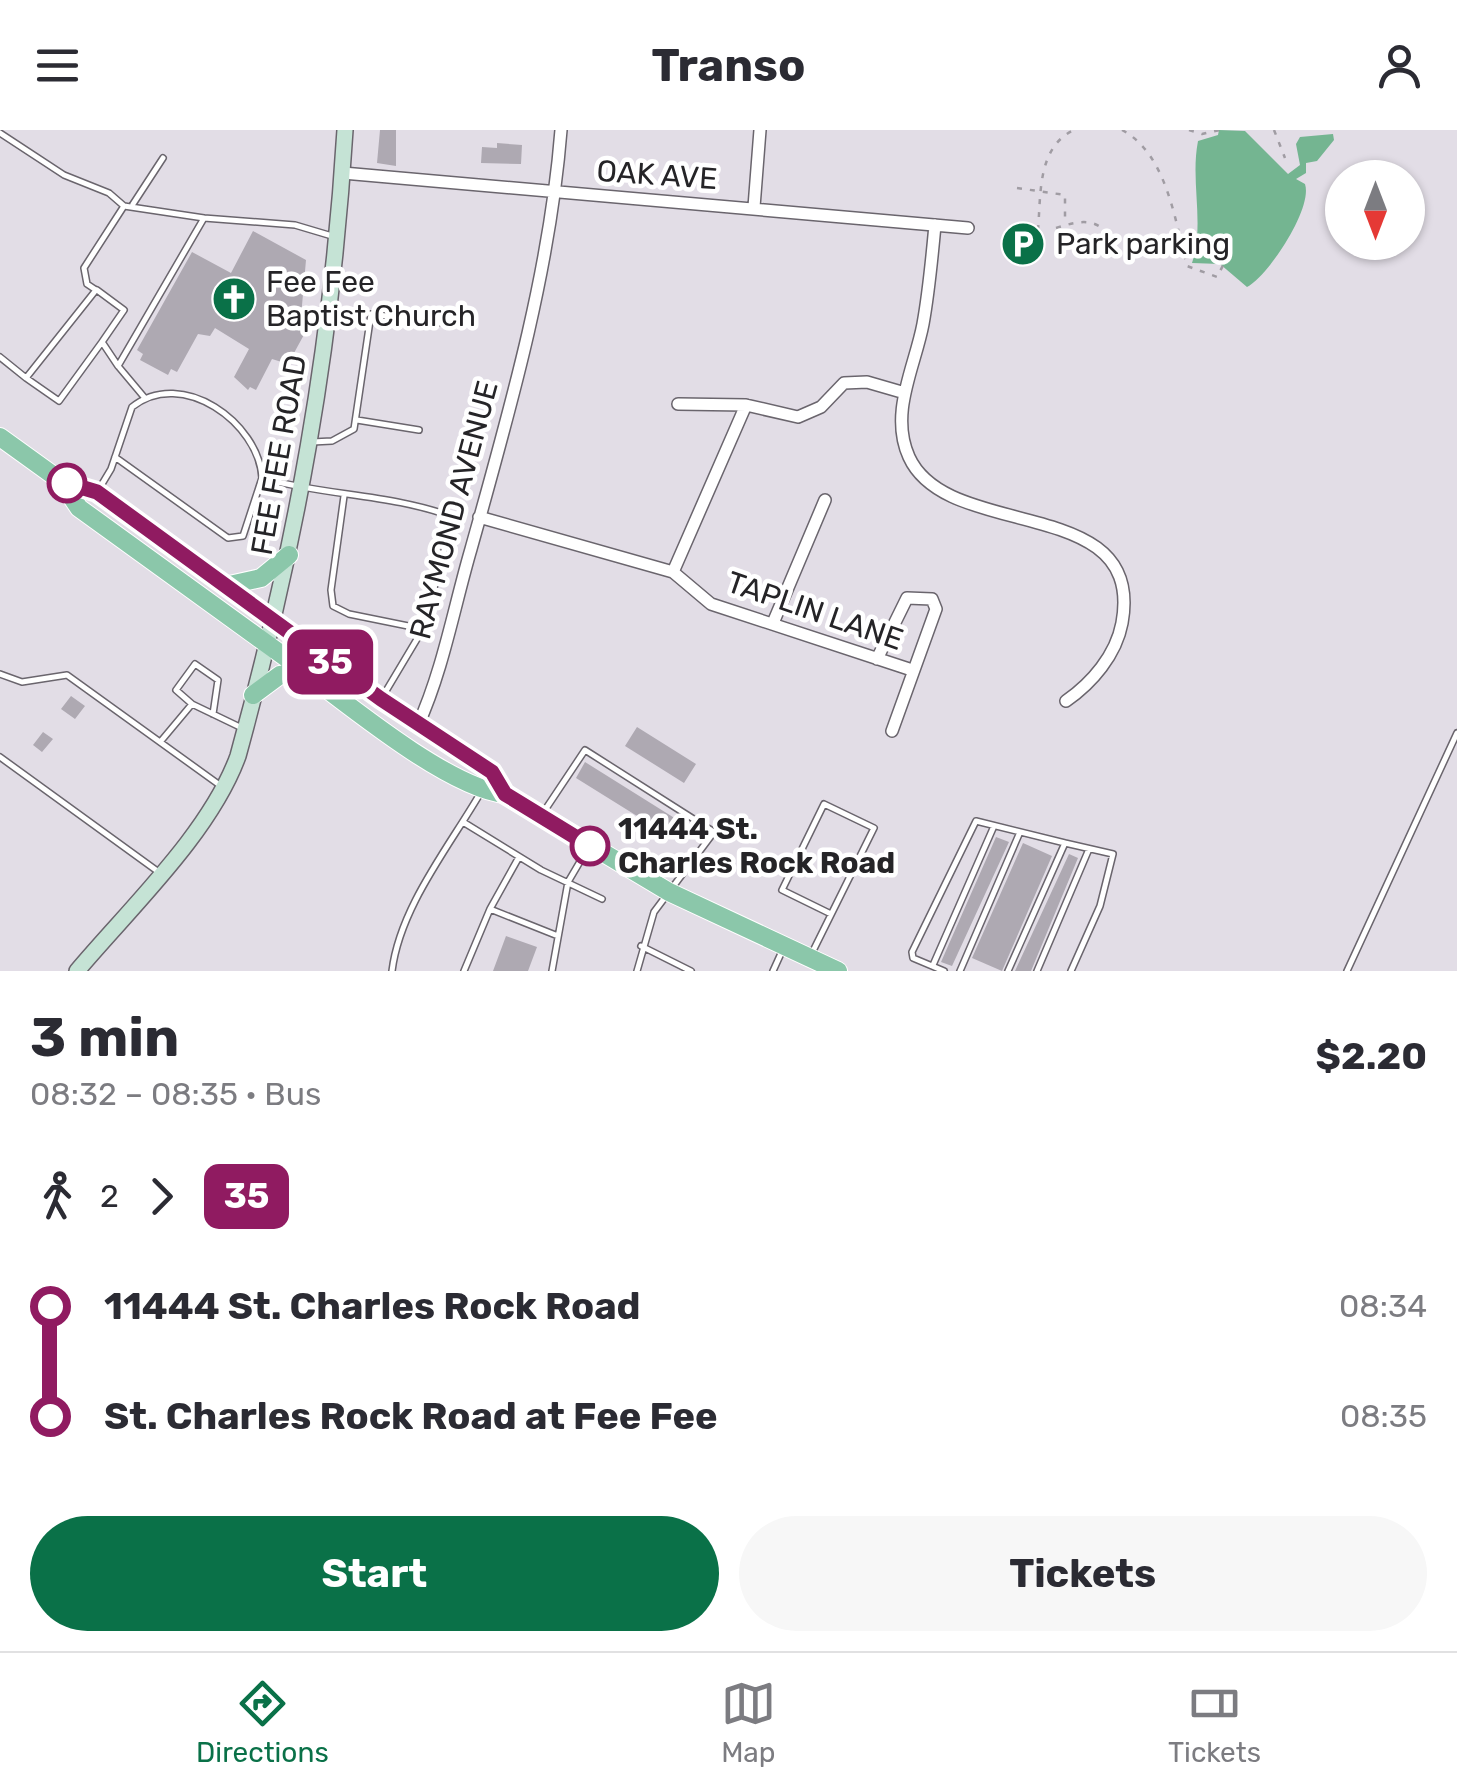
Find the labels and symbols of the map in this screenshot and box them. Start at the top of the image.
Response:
street label: OAK AVE [595,153,719,197]
north arrow [1325,160,1425,260]
parking icon: Park parking [1000,221,1046,267]
place label: Park parking [1056,226,1230,262]
place label: Fee Fee Baptist Church [266,264,476,334]
church icon: Fee Fee Baptist Church [211,276,257,322]
street label: FEE FEE ROAD [244,352,314,558]
street label: RAYMOND AVENUE [402,377,506,643]
unlabelled marker [48,464,86,502]
street label: TAPLIN LANE [722,564,908,658]
line badge: 35 [285,630,375,694]
place label: 11444 St. Charles Rock Road [618,811,895,881]
marker: 11444 St. Charles Rock Road [571,827,609,865]

